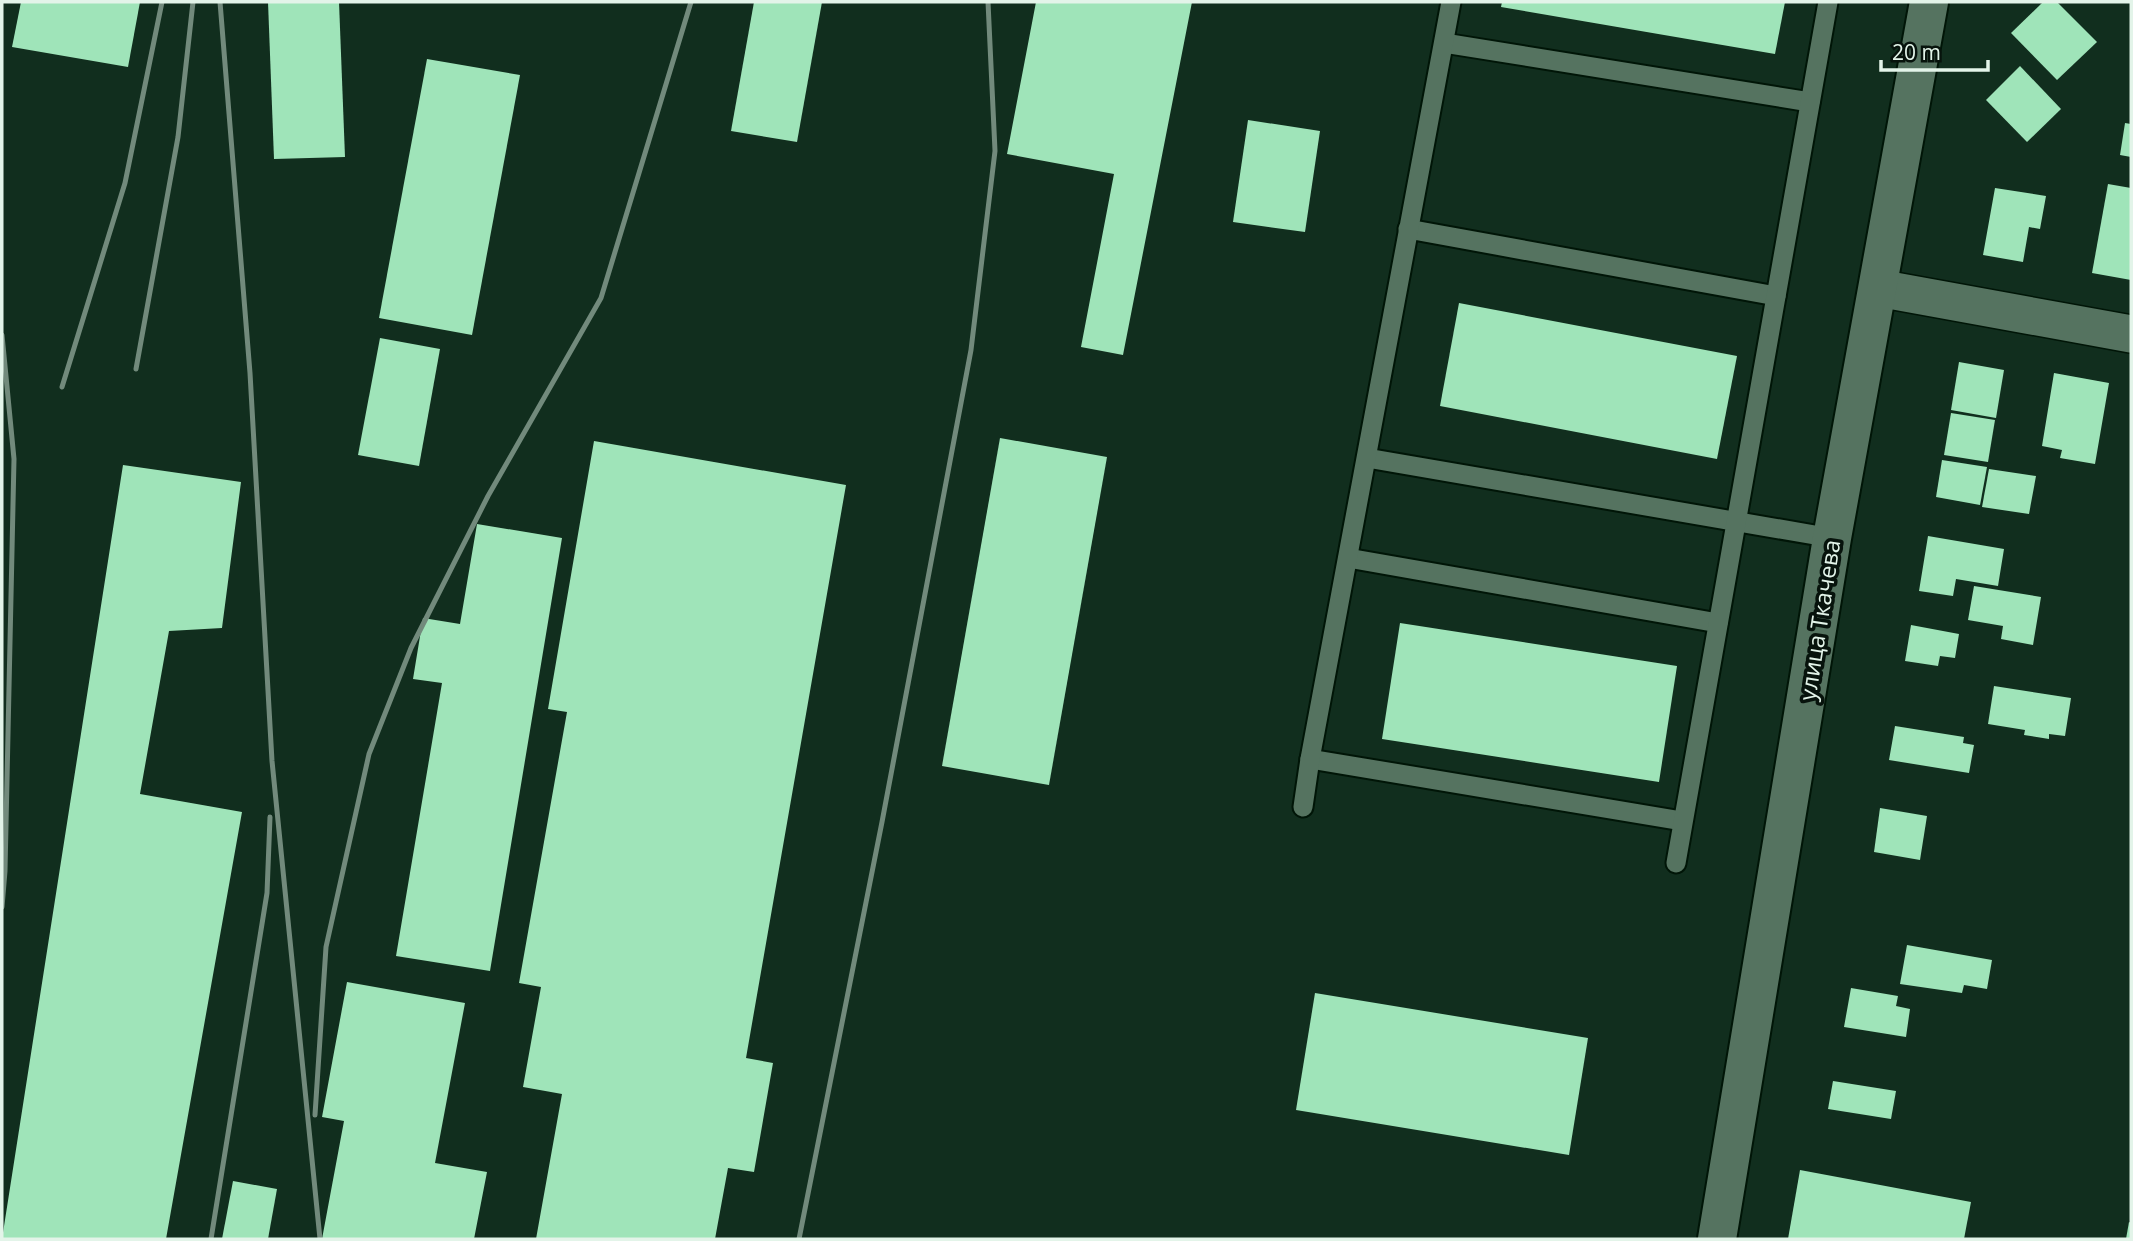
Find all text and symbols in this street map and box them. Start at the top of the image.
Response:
scale bar [1881,28,1988,72]
text: 20 m [1892,38,1941,66]
street label: улица Ткачева [1790,537,1848,703]

